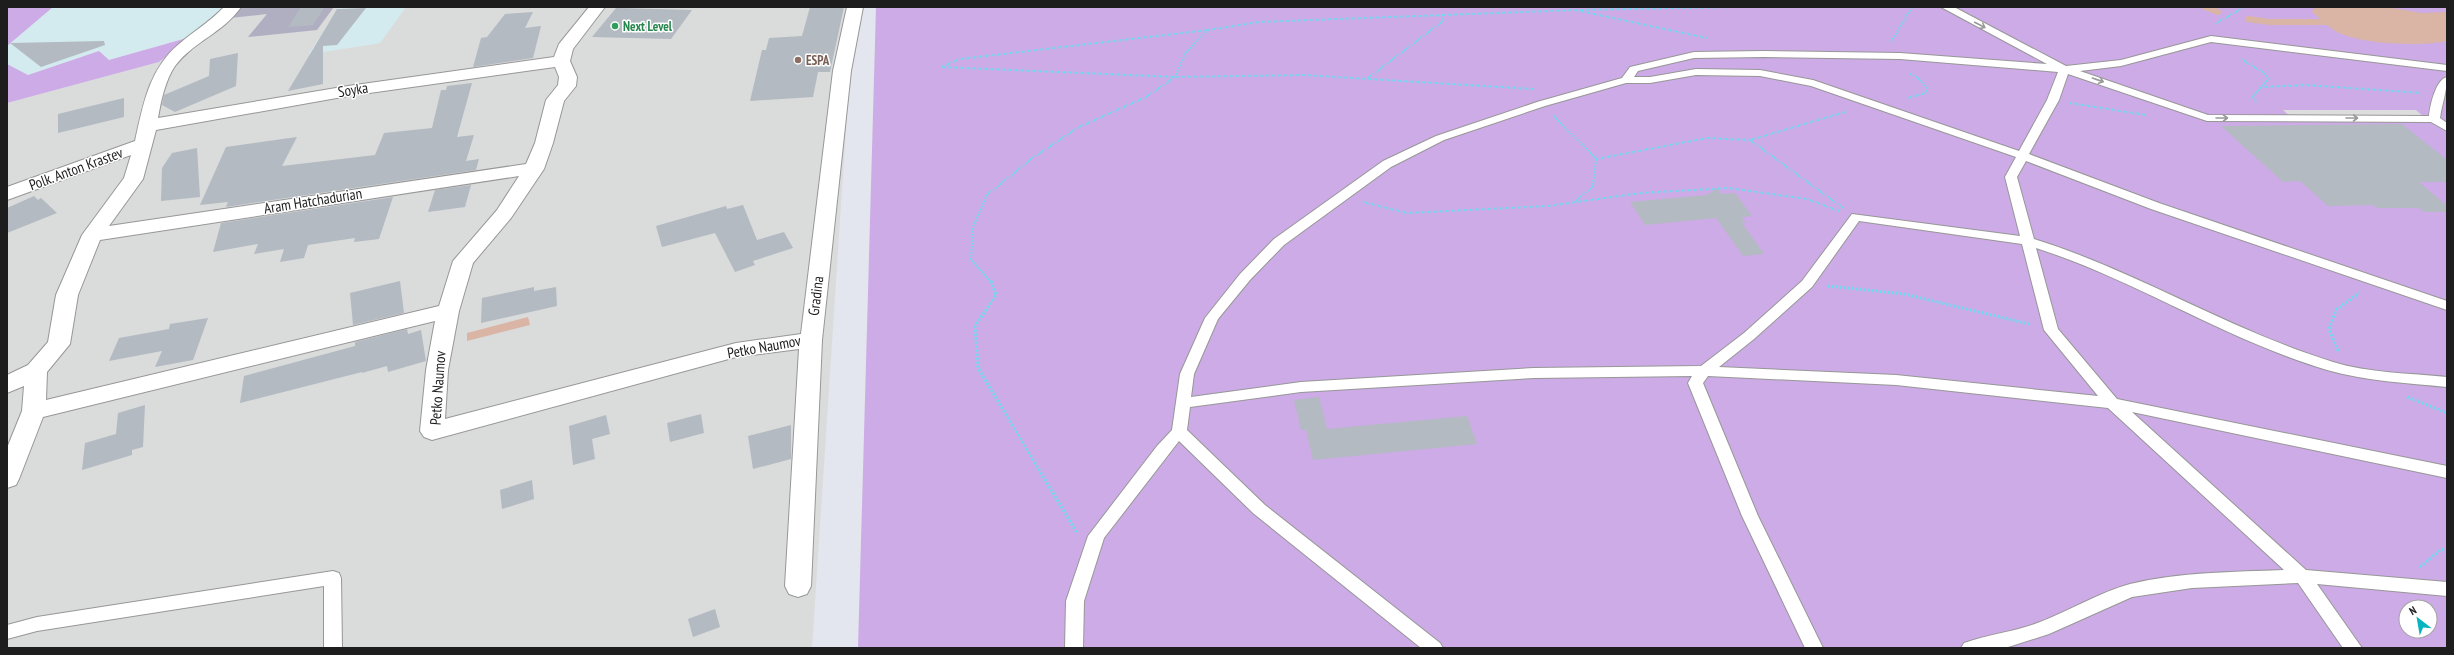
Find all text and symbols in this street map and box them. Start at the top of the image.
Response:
place label: Next Level [623,18,673,35]
marker: Next Level [610,21,620,31]
one-way arrow [1974,22,1986,29]
place label: ESPA [806,52,830,69]
marker: ESPA [793,55,803,65]
one-way arrow [2091,77,2104,84]
street label: Soyka [337,78,369,101]
one-way arrow [2215,114,2228,122]
one-way arrow [2345,114,2358,122]
street label: Polk. Anton Krastev [26,143,126,194]
street label: Aram Hatchadurian [262,183,363,218]
street label: Gradina [804,275,827,317]
street label: Petko Naumov [726,331,802,362]
street label: Petko Naumov [425,350,450,426]
north arrow [2398,599,2438,639]
text: N [2407,603,2419,618]

